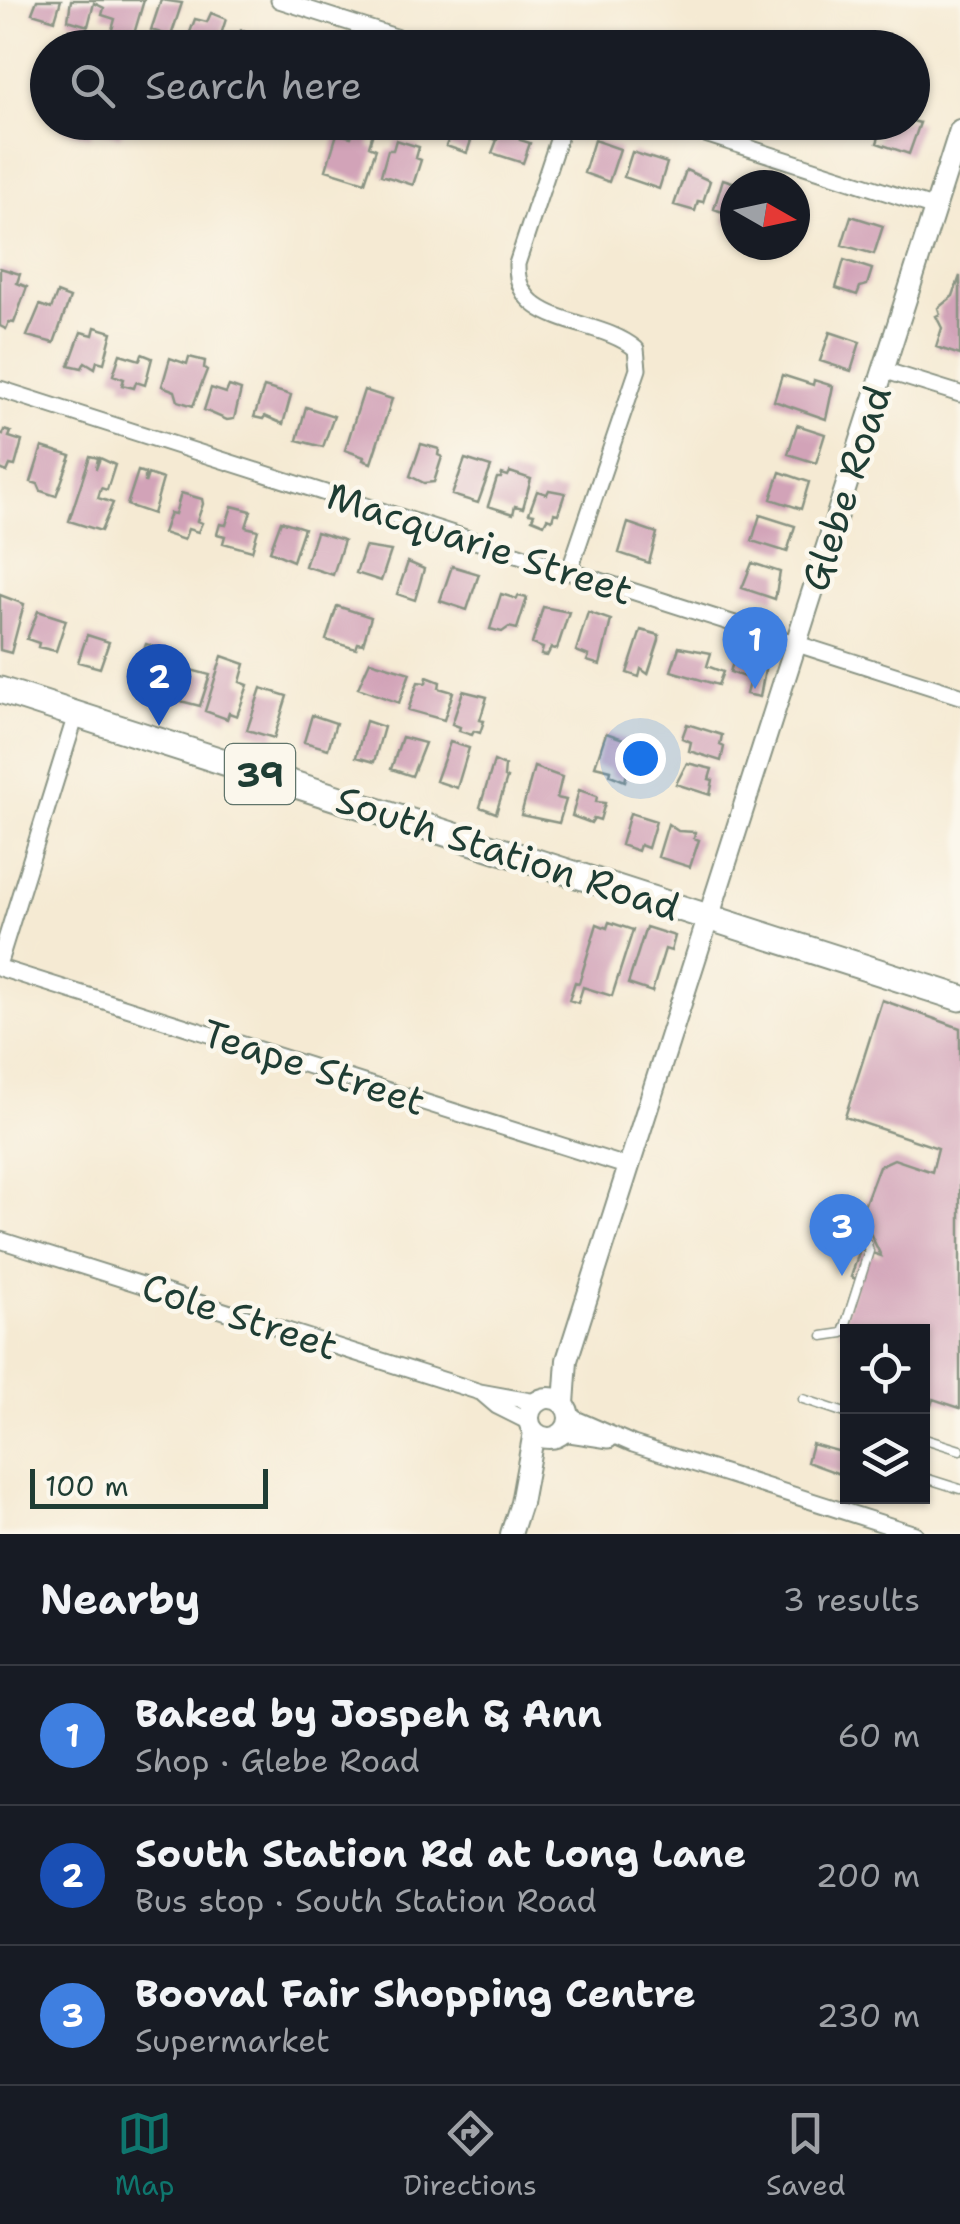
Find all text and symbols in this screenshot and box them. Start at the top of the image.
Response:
search box [30,30,930,140]
icon: search [65,58,120,113]
text: Search here [145,60,362,111]
north arrow [720,170,810,260]
street label: Glebe Road [789,379,903,597]
street label: Macquarie Street [321,470,639,616]
pin: 1 [722,606,788,689]
pin: 2 [126,644,192,726]
your location [615,733,666,784]
road number: 39 [225,744,295,804]
street label: South Station Road [330,773,686,933]
street label: Teape Street [196,1007,432,1127]
pin: 3 [810,1194,874,1276]
street label: Cole Street [136,1260,344,1372]
map controls [840,1324,930,1504]
button: locate [840,1324,930,1414]
button: layers [840,1414,930,1504]
scale bar [30,1464,268,1508]
text: 100 m [45,1467,129,1505]
text: Nearby [40,1571,200,1627]
text: 3 results [783,1578,920,1621]
text: Baked by Jospeh & Ann [135,1688,602,1739]
text: 1 [65,1714,80,1757]
text: 60 m [838,1714,920,1757]
text: Shop · Glebe Road [135,1739,420,1782]
text: South Station Rd at Long Lane [135,1828,746,1879]
text: 2 [61,1854,84,1897]
text: 200 m [816,1854,920,1897]
text: Bus stop · South Station Road [135,1879,597,1922]
text: Booval Fair Shopping Centre [135,1968,696,2019]
text: 3 [61,1994,84,2037]
text: 230 m [817,1994,920,2037]
text: Supermarket [135,2019,330,2062]
tab: Map [115,2106,174,2204]
tab: Directions [403,2106,537,2204]
tab: Saved [766,2106,845,2204]

